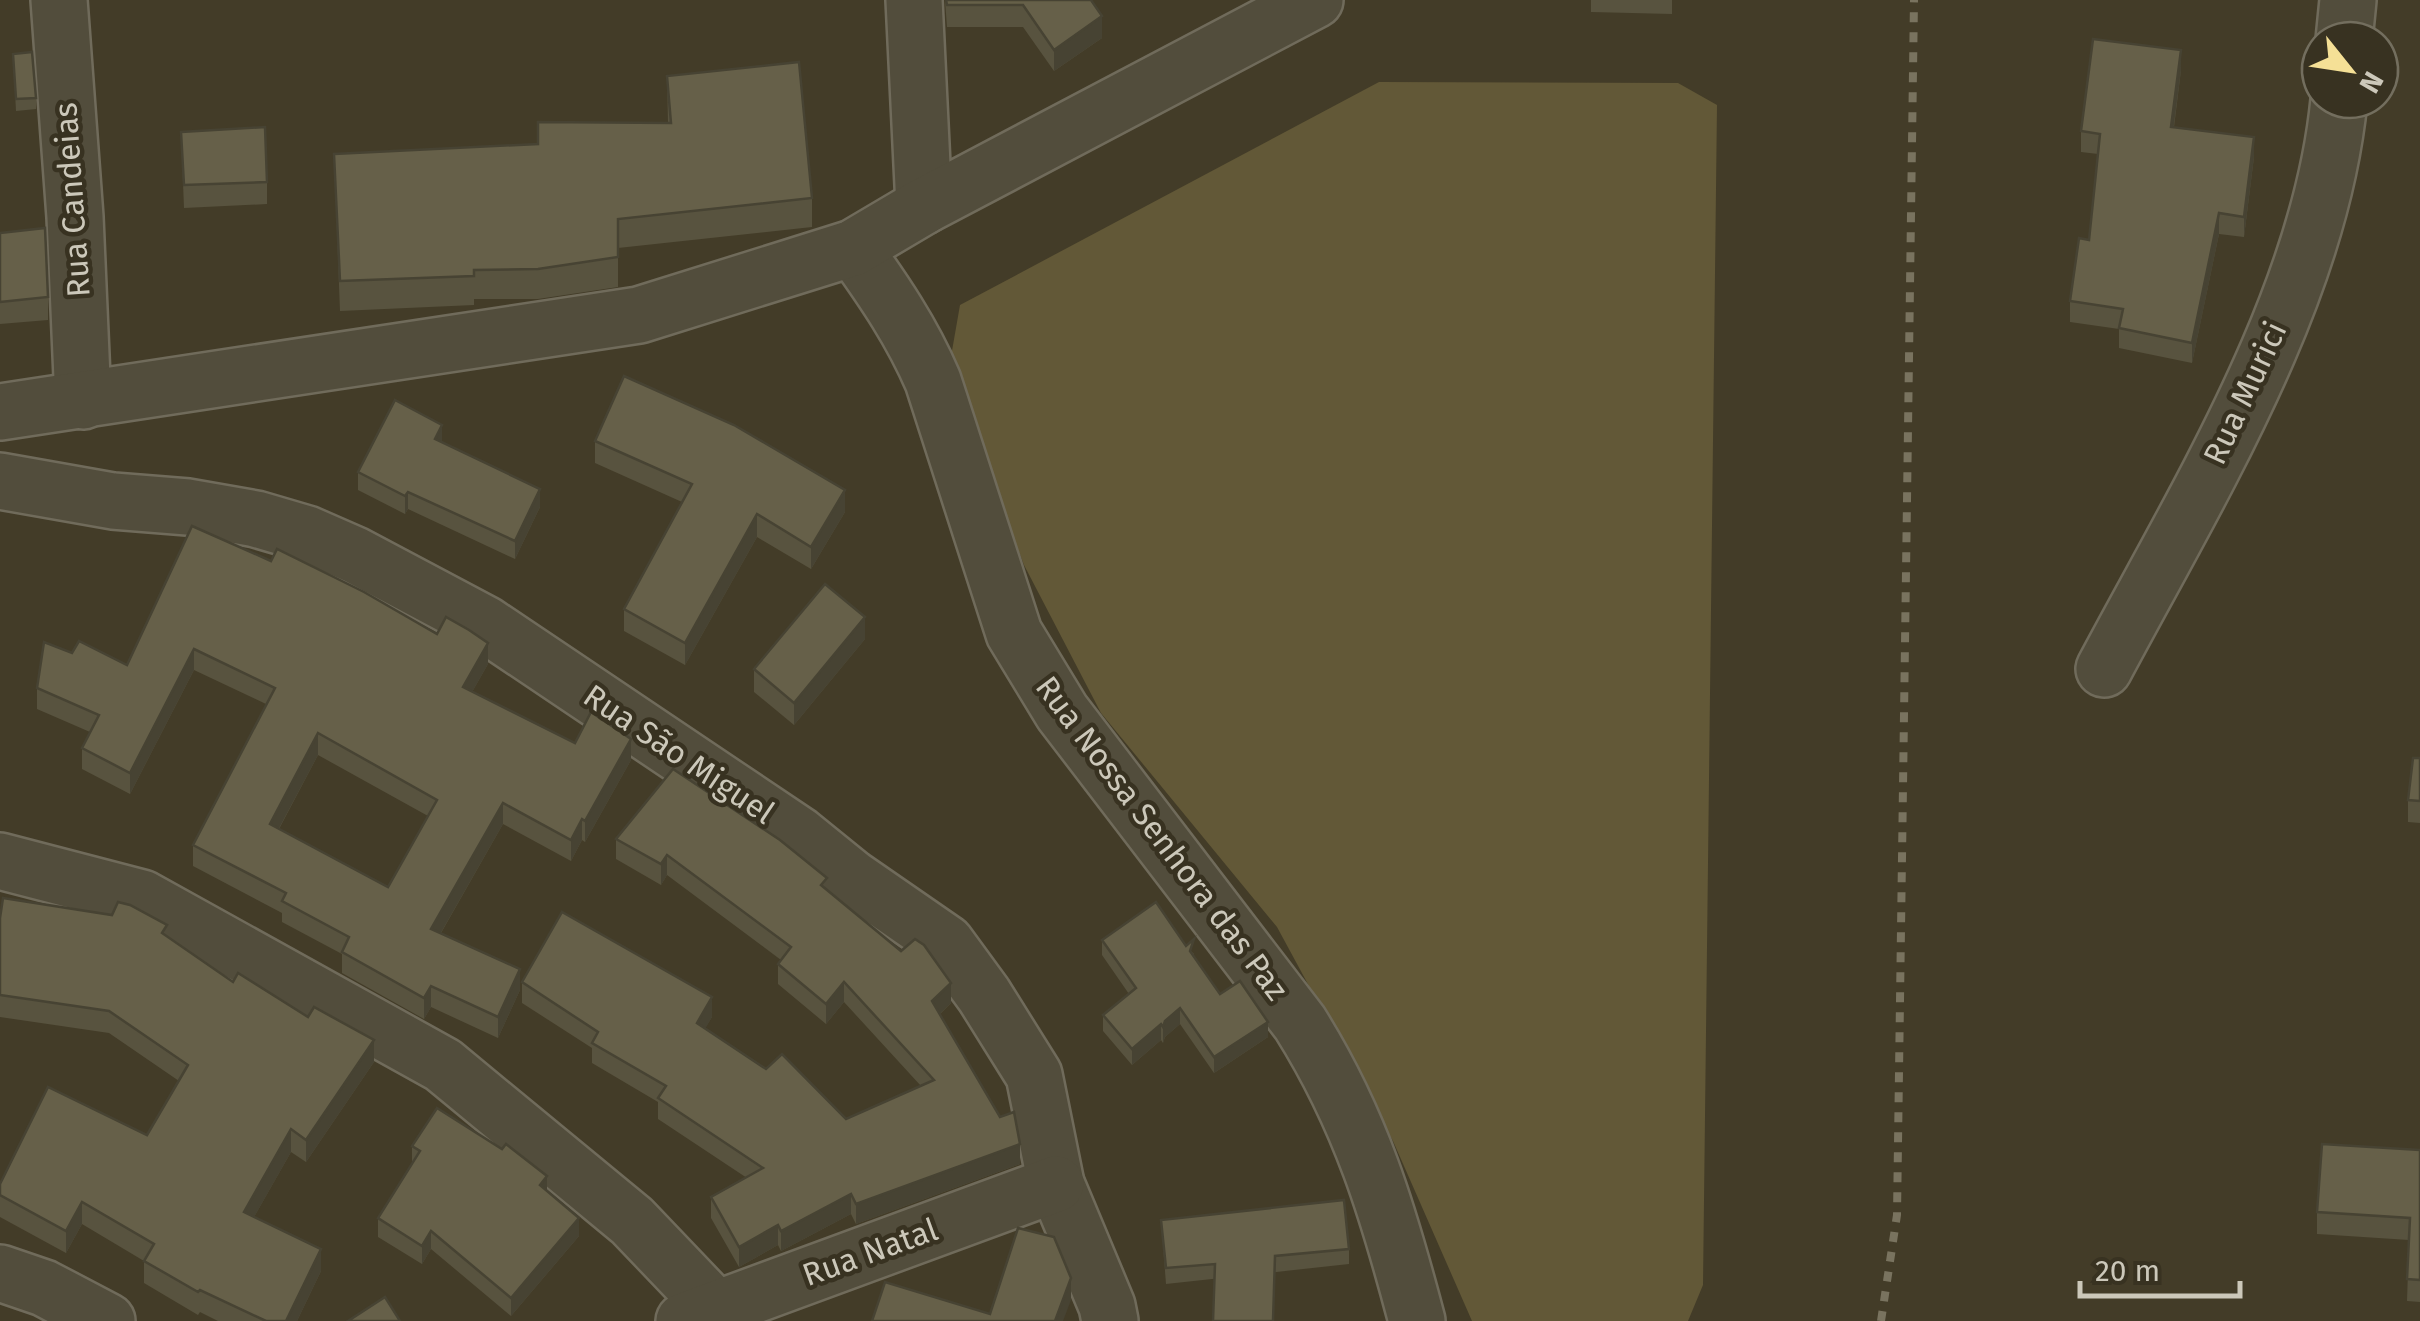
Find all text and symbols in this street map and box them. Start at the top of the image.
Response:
north arrow [2300,20,2400,120]
text: N [2352,66,2390,99]
street label: Rua Candeias [46,101,98,299]
street label: Rua Murici [2195,316,2295,470]
street label: Rua Nossa Senhora das Paz [1028,669,1296,1007]
street label: Rua São Miguel [577,676,781,832]
street label: Rua Natal [797,1210,943,1294]
scale bar [2080,1236,2240,1298]
text: 20 m [2095,1253,2160,1289]

